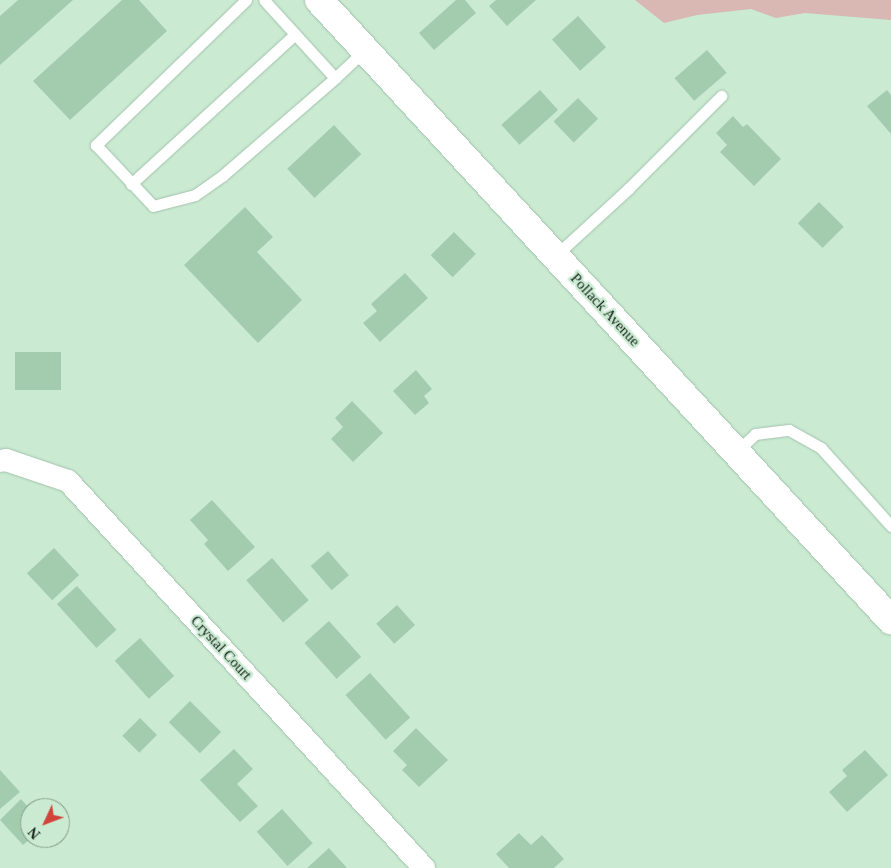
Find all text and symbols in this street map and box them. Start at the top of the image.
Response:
street label: Pollack Avenue [566,269,644,351]
street label: Crystal Court [187,612,255,684]
north arrow [20,798,70,848]
text: N [25,824,43,842]

